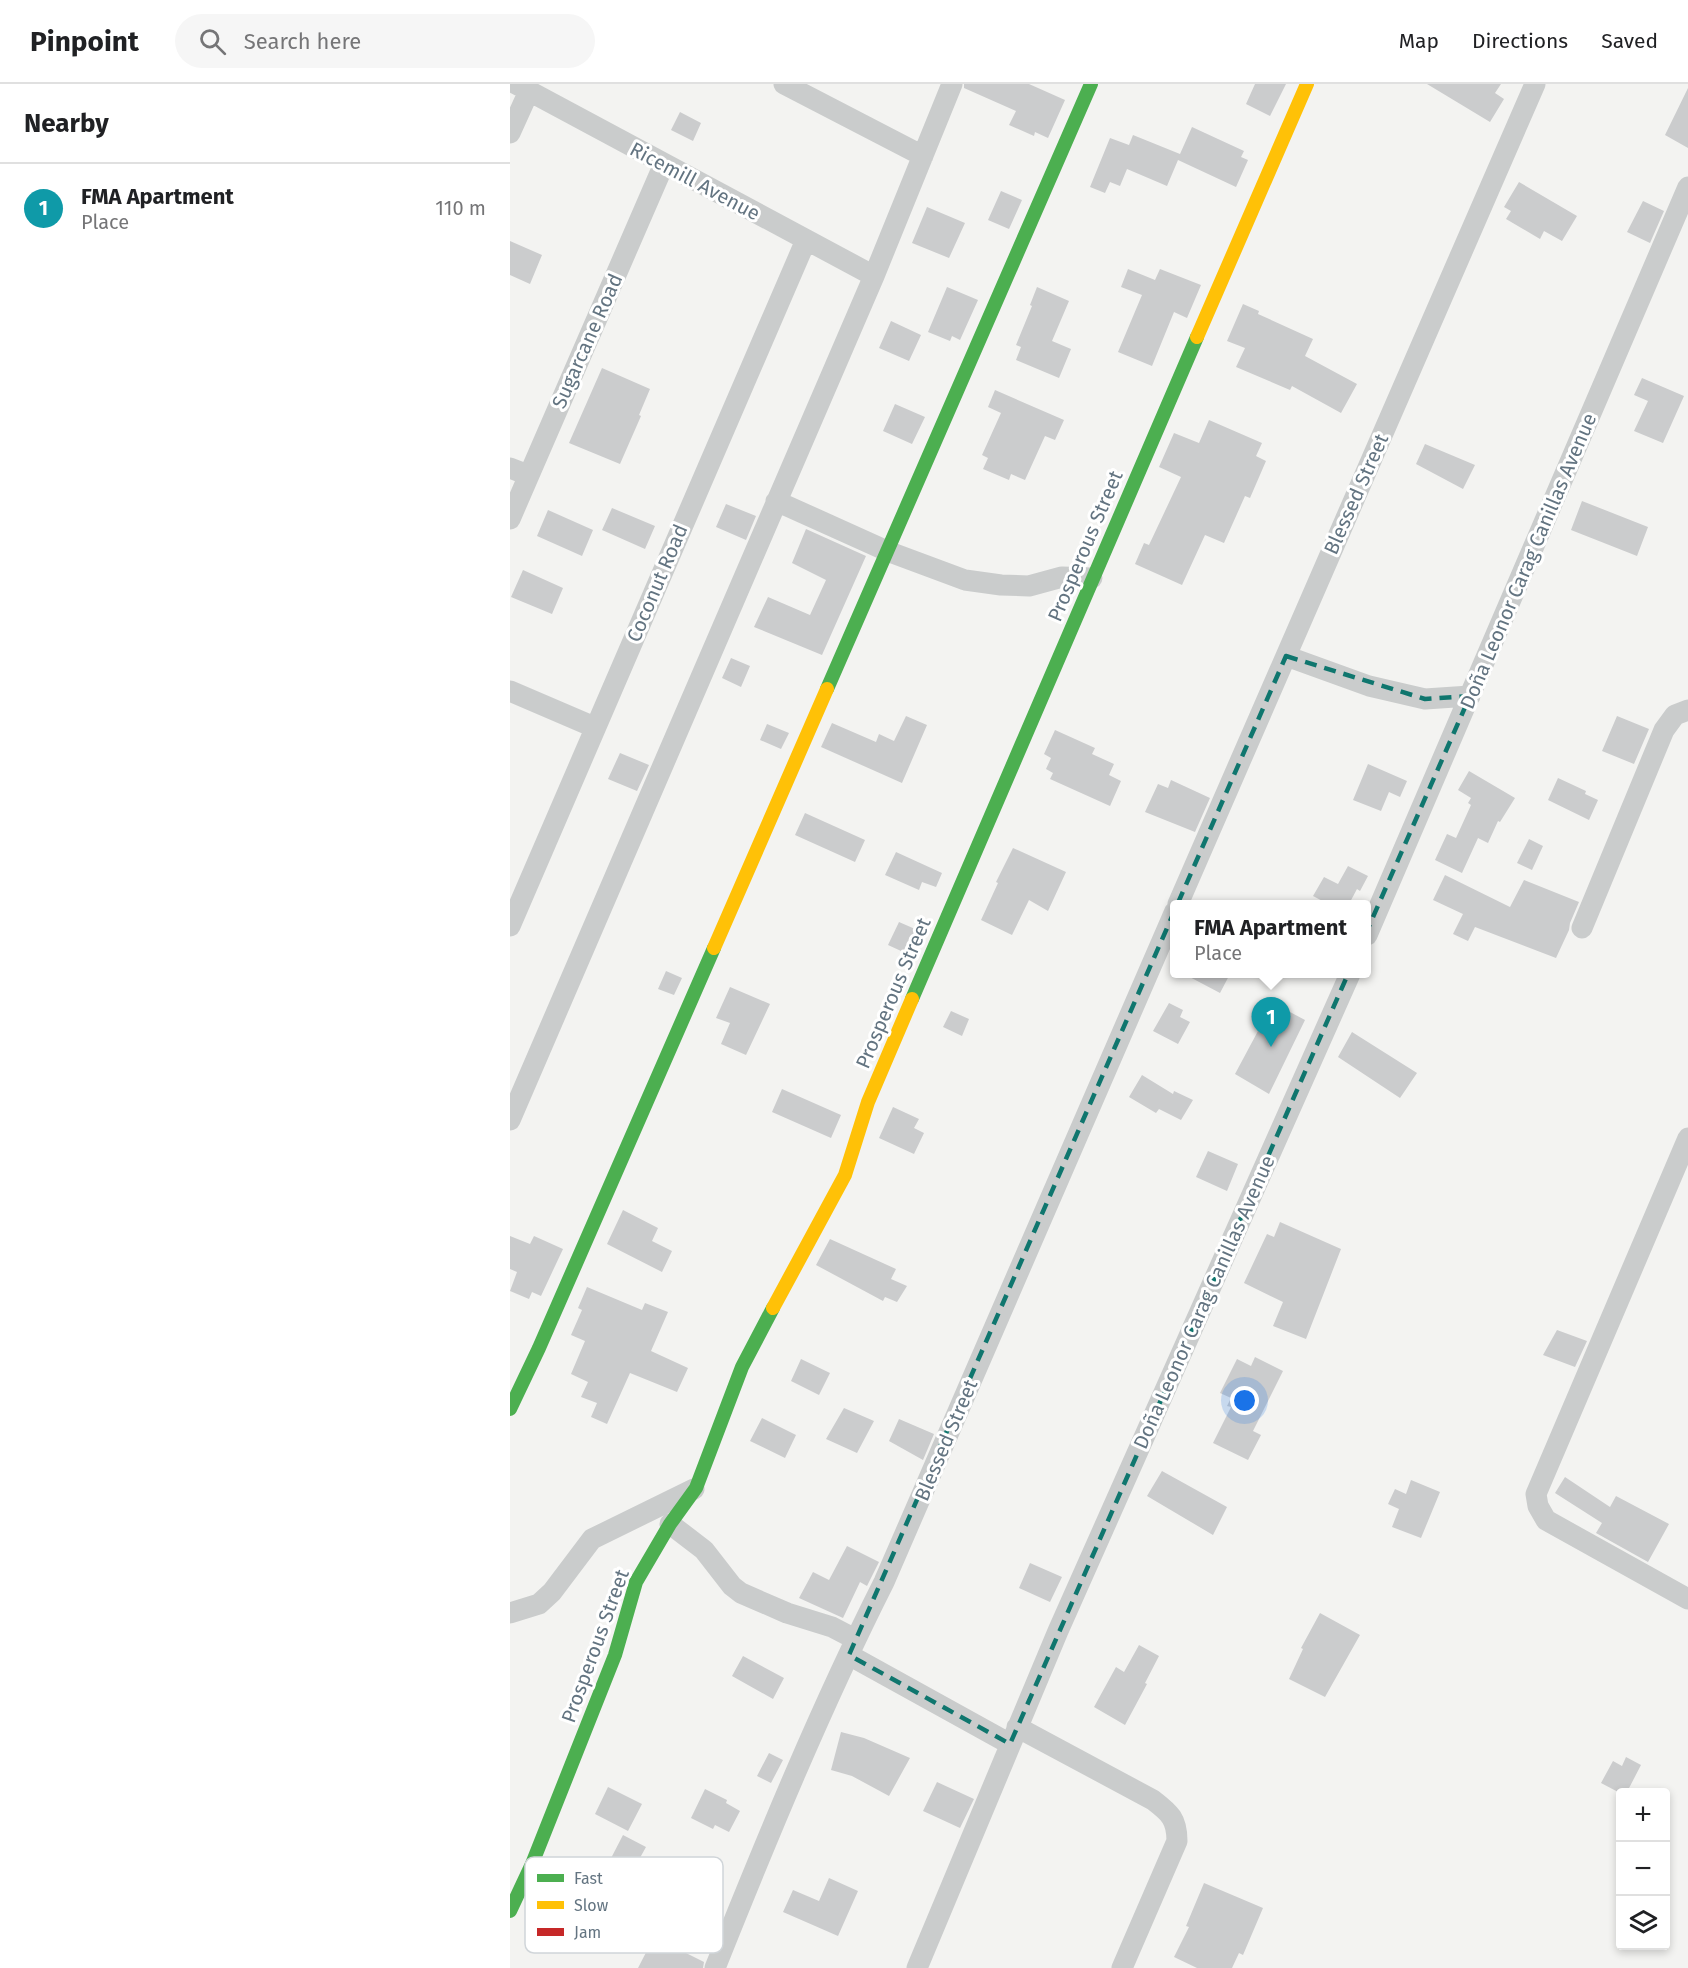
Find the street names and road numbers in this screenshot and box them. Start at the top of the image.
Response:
street label: Ricemill Avenue [626,137,764,225]
street label: Sugarcane Road [547,270,627,412]
street label: Doña Leonor Carag Canillas Avenue [1455,410,1601,712]
street label: Blessed Street [1319,429,1394,558]
street label: Prosperous Street [1042,466,1128,625]
street label: Coconut Road [621,521,693,645]
street label: Prosperous Street [850,913,936,1072]
street label: Doña Leonor Carag Canillas Avenue [1128,1152,1280,1452]
street label: Blessed Street [910,1375,983,1504]
street label: Prosperous Street [556,1565,634,1726]

